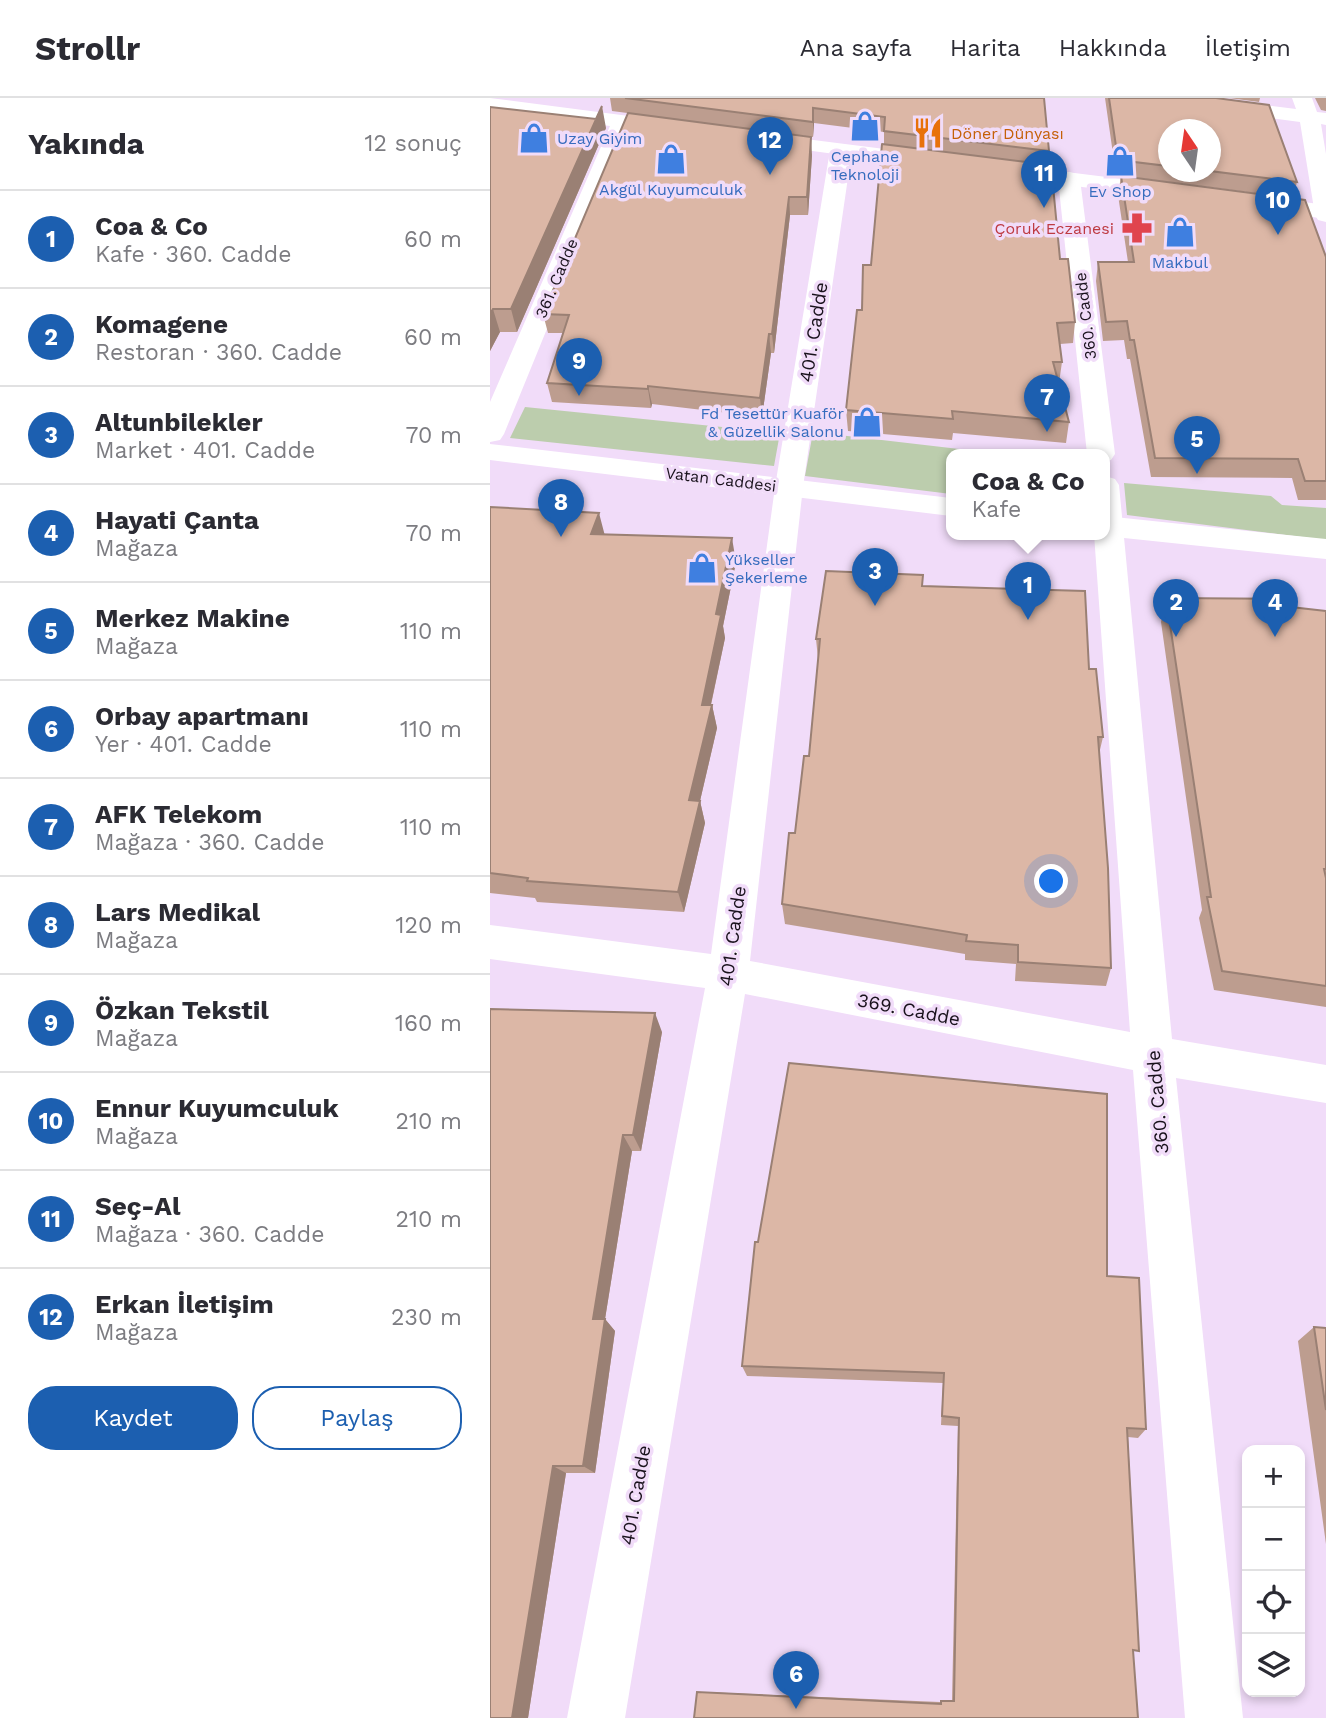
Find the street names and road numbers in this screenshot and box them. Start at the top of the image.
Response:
street label: 361. Cadde [531,236,582,321]
street label: 360. Cadde [1071,271,1100,361]
street label: 401. Cadde [794,280,833,384]
street label: Vatan Caddesi [665,463,777,496]
street label: 401. Cadde [714,884,751,988]
street label: 369. Cadde [856,988,962,1031]
street label: 360. Cadde [1142,1049,1173,1155]
street label: 401. Cadde [615,1443,656,1547]

